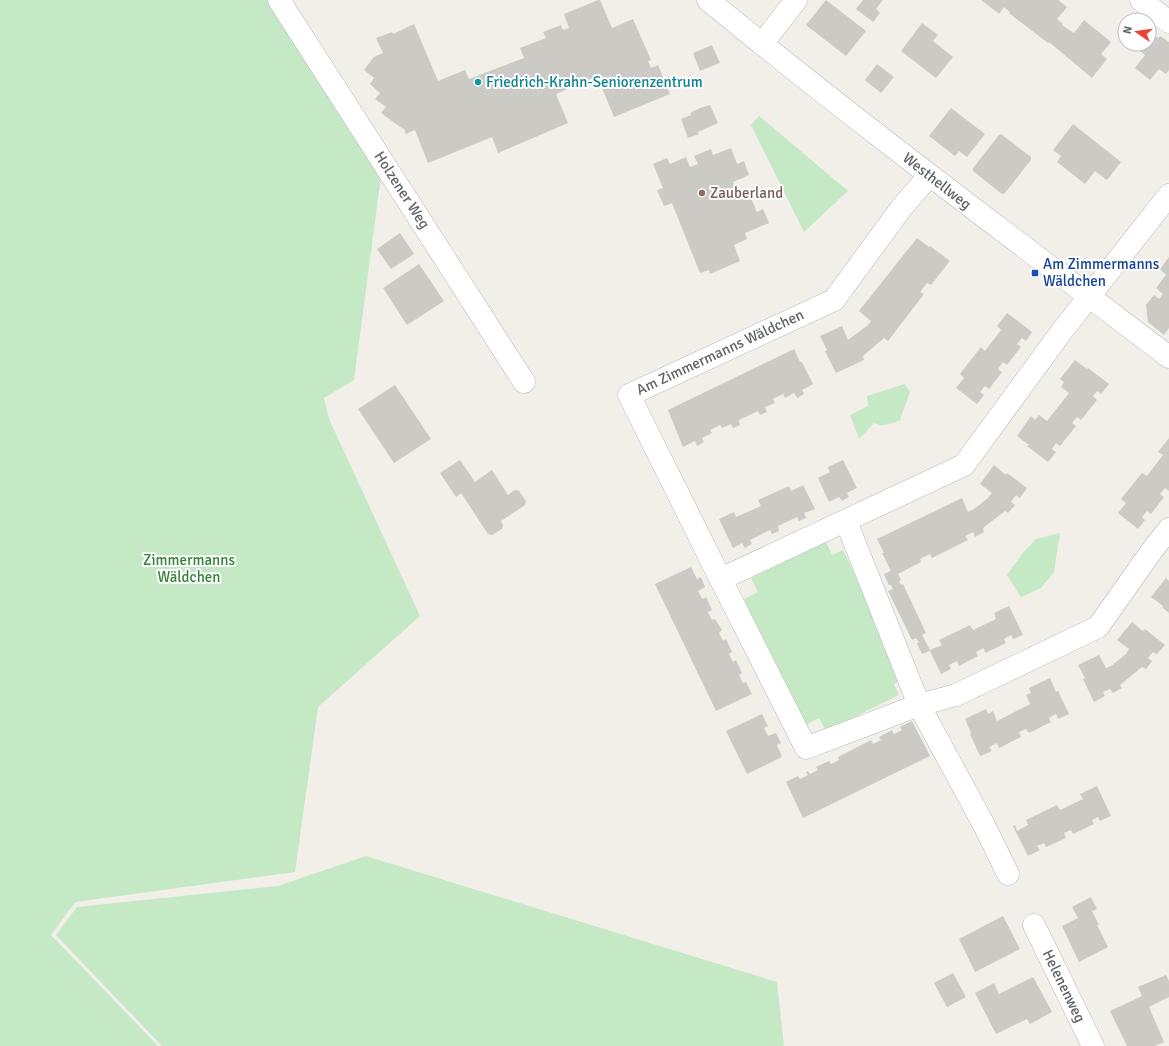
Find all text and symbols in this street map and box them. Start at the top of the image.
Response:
north arrow [1117,12,1157,52]
text: N [1121,25,1135,35]
place label: Friedrich-Krahn-Seniorenzentrum [486,73,703,91]
marker: Friedrich-Krahn-Seniorenzentrum [473,77,483,87]
street label: Holzener Weg [370,148,434,232]
street label: Westhellweg [899,149,975,213]
place label: Zauberland [710,184,783,202]
marker: Zauberland [697,188,707,198]
place label: Am Zimmermanns Wäldchen [1043,255,1160,290]
marker: Am Zimmermanns Wäldchen [1030,268,1040,278]
street label: Am Zimmermanns Wäldchen [633,305,807,399]
park label: Zimmermanns Wäldchen [143,551,235,586]
street label: Helenenweg [1039,947,1089,1026]

